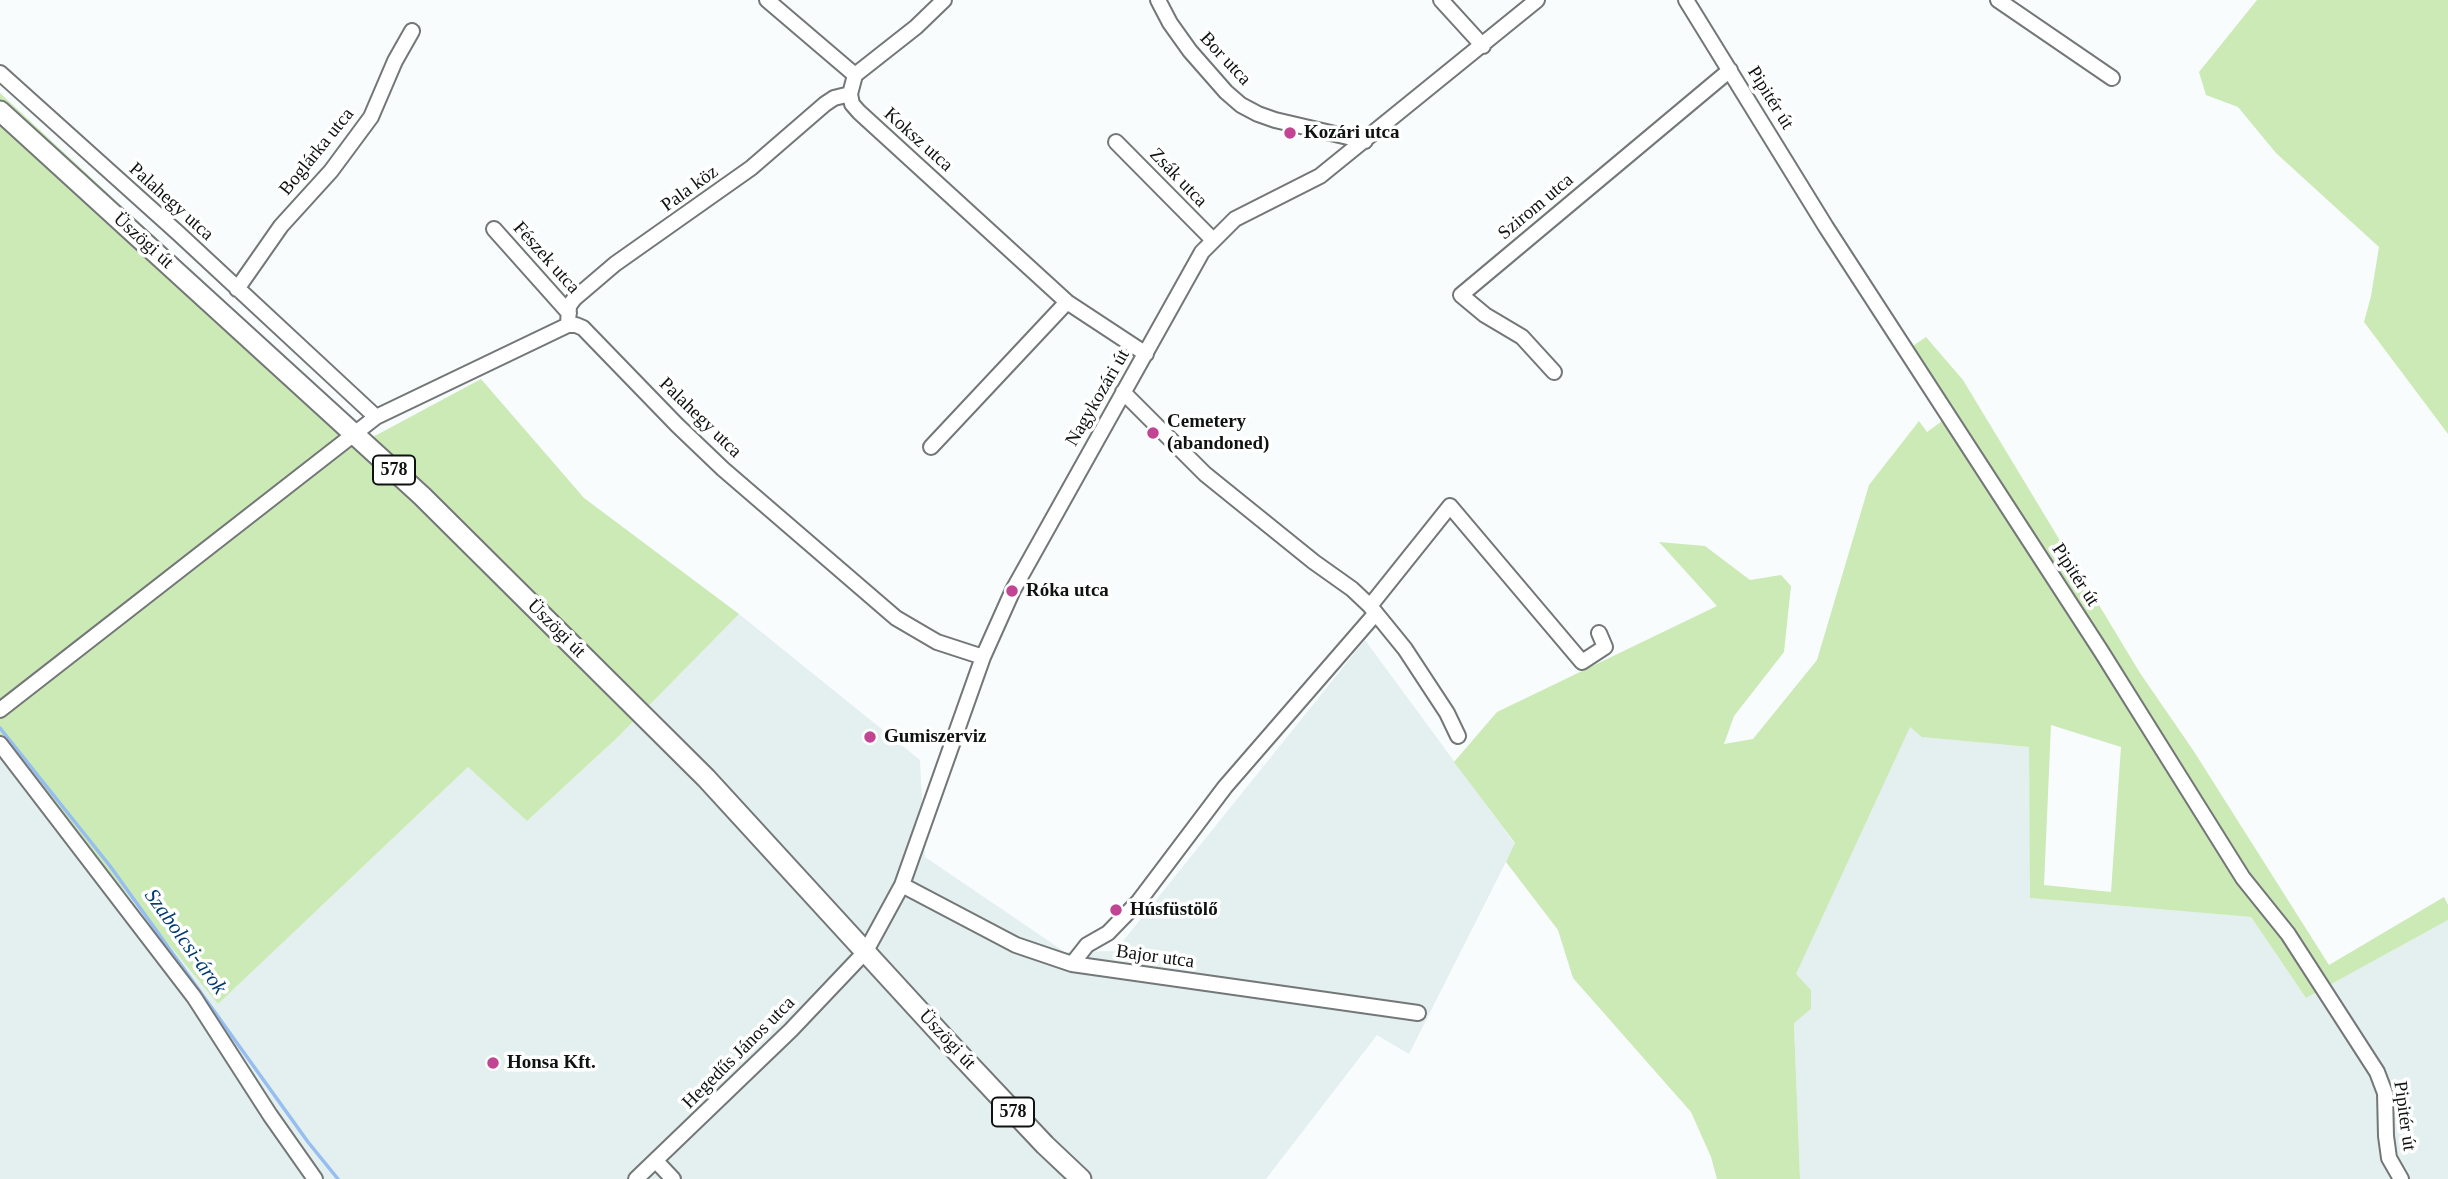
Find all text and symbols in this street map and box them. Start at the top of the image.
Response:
street label: Bor utca [1195,27,1255,91]
street label: Pipitér út [1742,62,1798,134]
street label: Koksz utca [879,103,957,177]
street label: Boglárka utca [275,104,359,200]
place label: Kozári utca [1304,122,1400,144]
marker: Kozári utca [1282,125,1298,141]
street label: Zsák utca [1144,144,1212,212]
street label: Palahegy utca [124,158,218,246]
street label: Pala köz [657,161,723,217]
street label: Szirom utca [1494,169,1578,245]
street label: Üszögi út [108,208,178,274]
street label: Fészek utca [508,217,584,299]
street label: Nagykozári út [1061,345,1135,451]
street label: Palahegy utca [654,373,746,463]
place label: Cemetery (abandoned) [1167,411,1269,455]
marker: Cemetery (abandoned) [1145,425,1161,441]
road number: 578 [373,456,415,484]
street label: Pipitér út [2046,539,2104,611]
place label: Róka utca [1026,580,1109,602]
marker: Róka utca [1004,583,1020,599]
street label: Üszögi út [522,595,590,663]
place label: Gumiszerviz [884,726,986,748]
marker: Gumiszerviz [862,729,878,745]
water label: Szabolcsi-árok [138,884,232,1000]
place label: Húsfüstölő [1130,899,1218,921]
marker: Húsfüstölő [1108,902,1124,918]
street label: Bajor utca [1114,940,1196,974]
street label: Hegedűs János utca [678,992,800,1114]
street label: Üszögi út [914,1005,980,1075]
place label: Honsa Kft. [507,1052,596,1074]
marker: Honsa Kft. [485,1055,501,1071]
street label: Pipitér út [2388,1080,2420,1152]
road number: 578 [992,1098,1034,1126]

